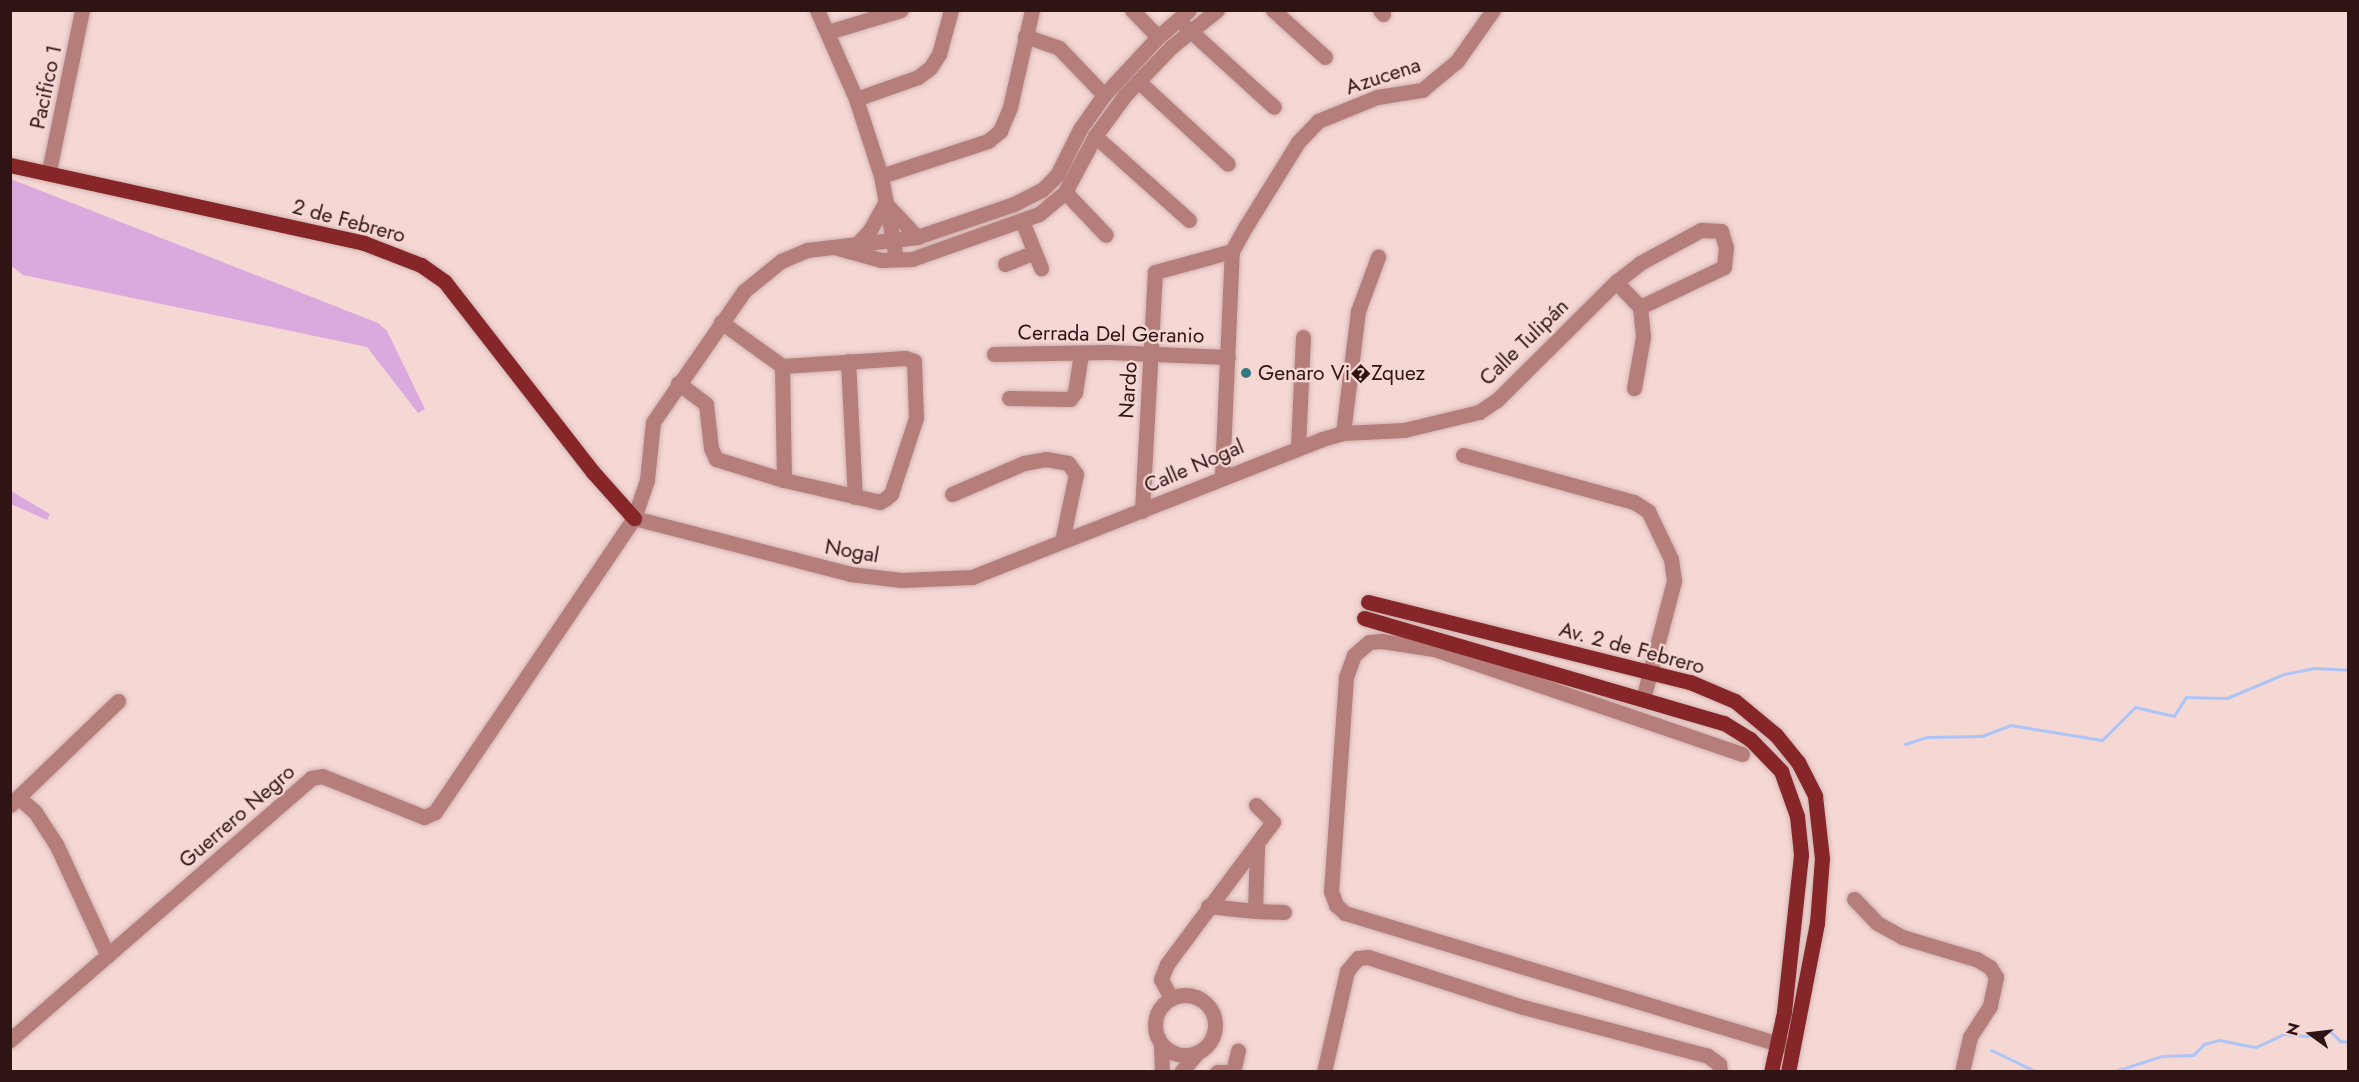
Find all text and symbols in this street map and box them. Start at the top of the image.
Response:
street label: Pacifico 1 [25,43,67,131]
street label: Azucena [1342,52,1424,100]
street label: 2 de Febrero [290,194,408,248]
street label: Calle Tulipán [1474,293,1574,391]
street label: Cerrada Del Geranio [1017,320,1205,348]
place label: Genaro Vi�Zquez [1258,360,1425,386]
street label: Nardo [1113,361,1143,419]
marker: Genaro Vi�Zquez [1239,366,1253,380]
street label: Calle Nogal [1140,434,1248,498]
street label: Nogal [823,534,881,568]
street label: Av. 2 de Febrero [1557,616,1707,680]
street label: Guerrero Negro [174,759,300,873]
north arrow [2281,1004,2341,1064]
text: N [2280,1020,2306,1038]

